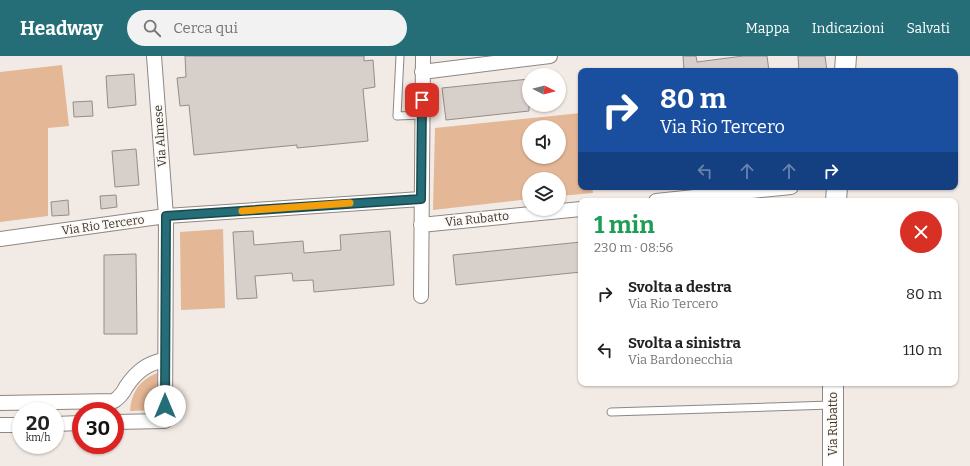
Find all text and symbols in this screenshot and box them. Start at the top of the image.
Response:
search box [127,10,407,46]
text: Headway [20,17,103,40]
icon: search [141,17,163,39]
text: Cerca qui [173,19,238,37]
text: Mappa [745,20,790,37]
text: Indicazioni [812,20,884,37]
text: Salvati [906,20,950,37]
north arrow [522,68,566,112]
map controls [522,68,566,216]
text: 80 m [660,82,726,115]
pin [405,83,439,117]
icon: right [594,84,646,136]
icon: arrive [411,89,433,111]
street label: Via Almese [151,104,169,168]
text: Via Rio Tercero [660,116,785,138]
button: sound [522,120,566,164]
icon: left [694,160,716,182]
icon: ahead [736,160,758,182]
icon: ahead [778,160,800,182]
icon: right [820,160,842,182]
button: layers [522,172,566,216]
street label: Via Rubatto [444,209,510,229]
text: 1 min [594,211,655,239]
button: close [900,211,942,253]
street label: Via Rio Tercero [61,212,145,238]
text: 230 m · 08:56 [594,240,673,255]
text: Svolta a destra [628,278,732,296]
icon: right [594,283,616,305]
text: 80 m [906,285,942,303]
text: Via Rio Tercero [628,296,718,311]
text: Svolta a sinistra [628,334,741,352]
icon: left [594,339,616,361]
text: 110 m [903,341,942,359]
text: Via Bardonecchia [628,352,733,367]
position arrow [144,385,186,427]
street label: Via Rubatto [826,392,840,456]
speed limit sign: 30 [72,402,124,454]
text: 20 [26,411,50,435]
text: km/h [26,432,50,444]

